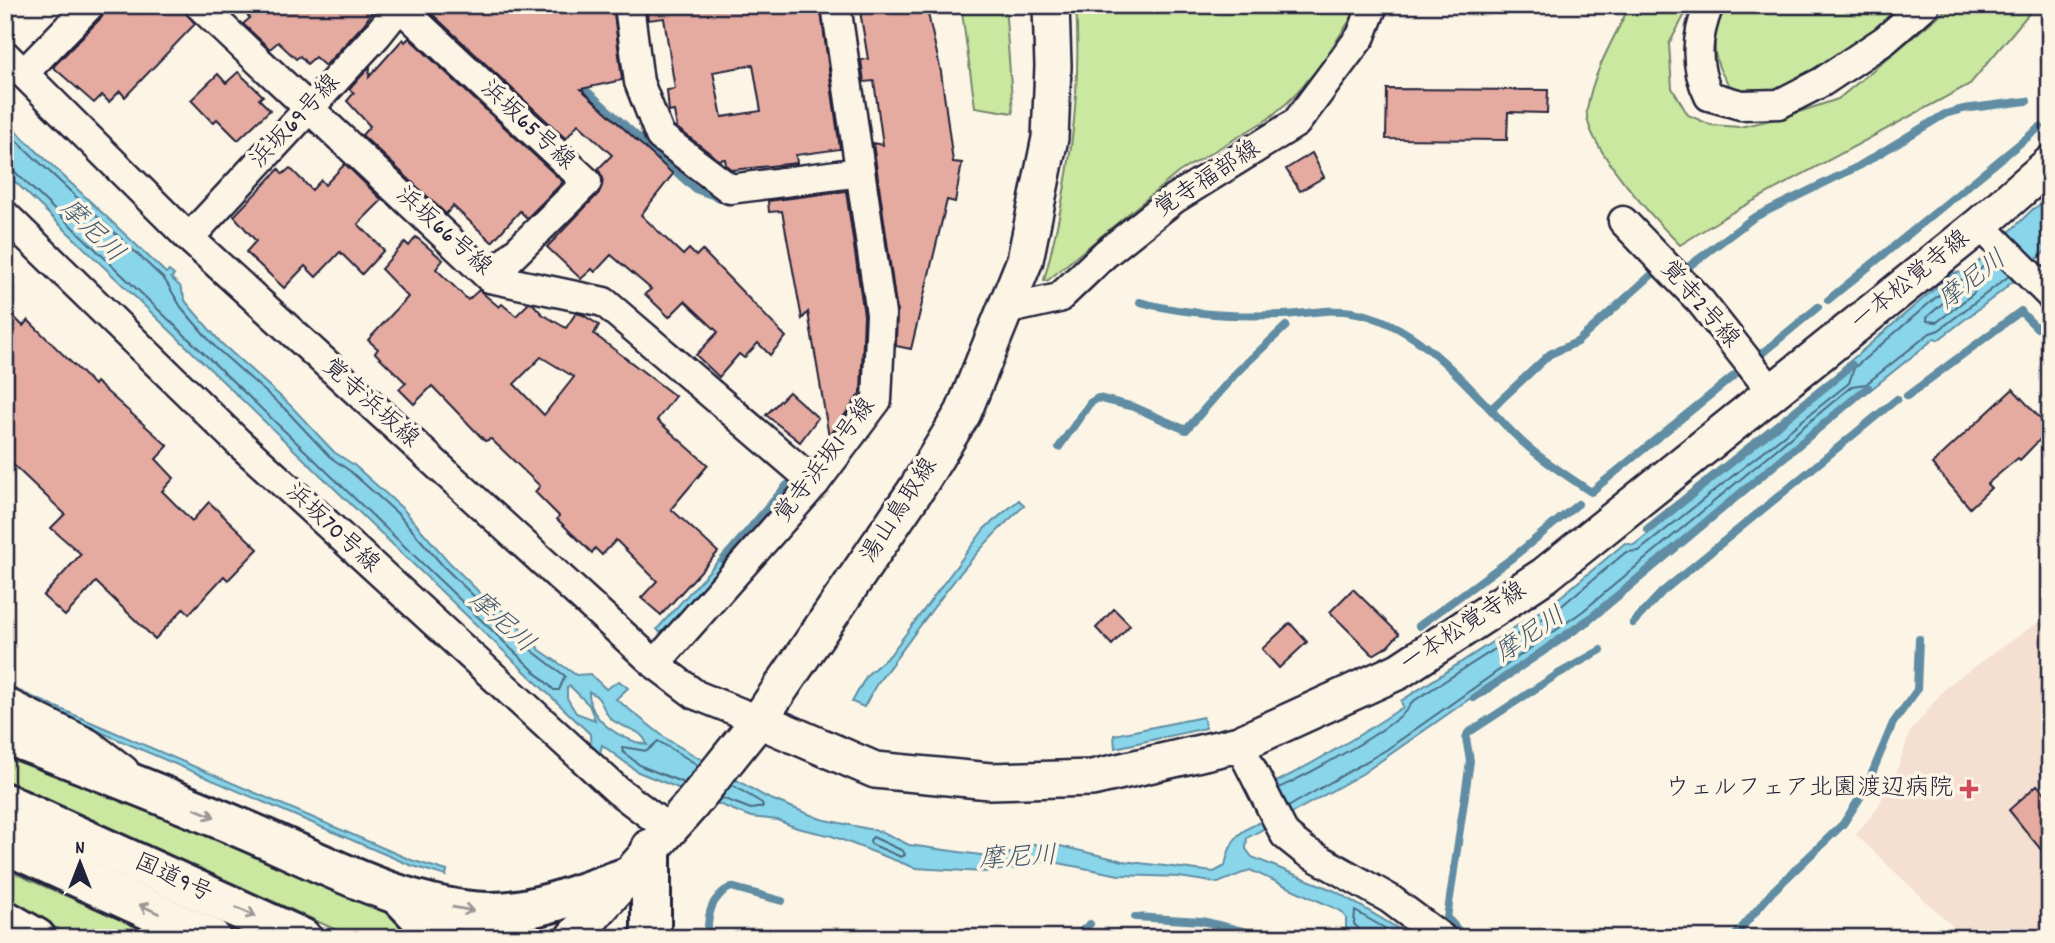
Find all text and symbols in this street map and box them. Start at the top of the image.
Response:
street label: 浜坂69号線 [243,67,349,177]
street label: 浜坂65号線 [472,73,582,179]
street label: 覚寺福部線 [1148,133,1268,227]
street label: 浜坂66号線 [387,179,499,285]
water label: 摩尼川 [50,192,132,272]
street label: 一本松覚寺線 [1844,222,1978,340]
water label: 摩尼川 [1931,242,2015,320]
street label: 覚寺2号線 [1651,254,1747,356]
street label: 覚寺浜坂線 [314,351,426,457]
street label: 覚寺浜坂1号線 [768,391,884,531]
street label: 湯山鳥取線 [853,451,947,571]
street label: 浜坂70号線 [277,476,387,582]
street label: 一本松覚寺線 [1394,575,1534,681]
water label: 摩尼川 [460,583,542,663]
water label: 摩尼川 [1488,599,1574,673]
place label: ウェルフェア北園渡辺病院 [1665,772,1953,806]
marker: ウェルフェア北園渡辺病院 [1959,779,1979,799]
one-way arrow [194,807,216,820]
north arrow [46,828,116,898]
text: N [75,836,85,863]
water label: 摩尼川 [978,838,1058,880]
street label: 国道9号 [128,846,218,912]
one-way arrow [139,902,160,915]
one-way arrow [452,903,474,916]
one-way arrow [235,906,256,919]

